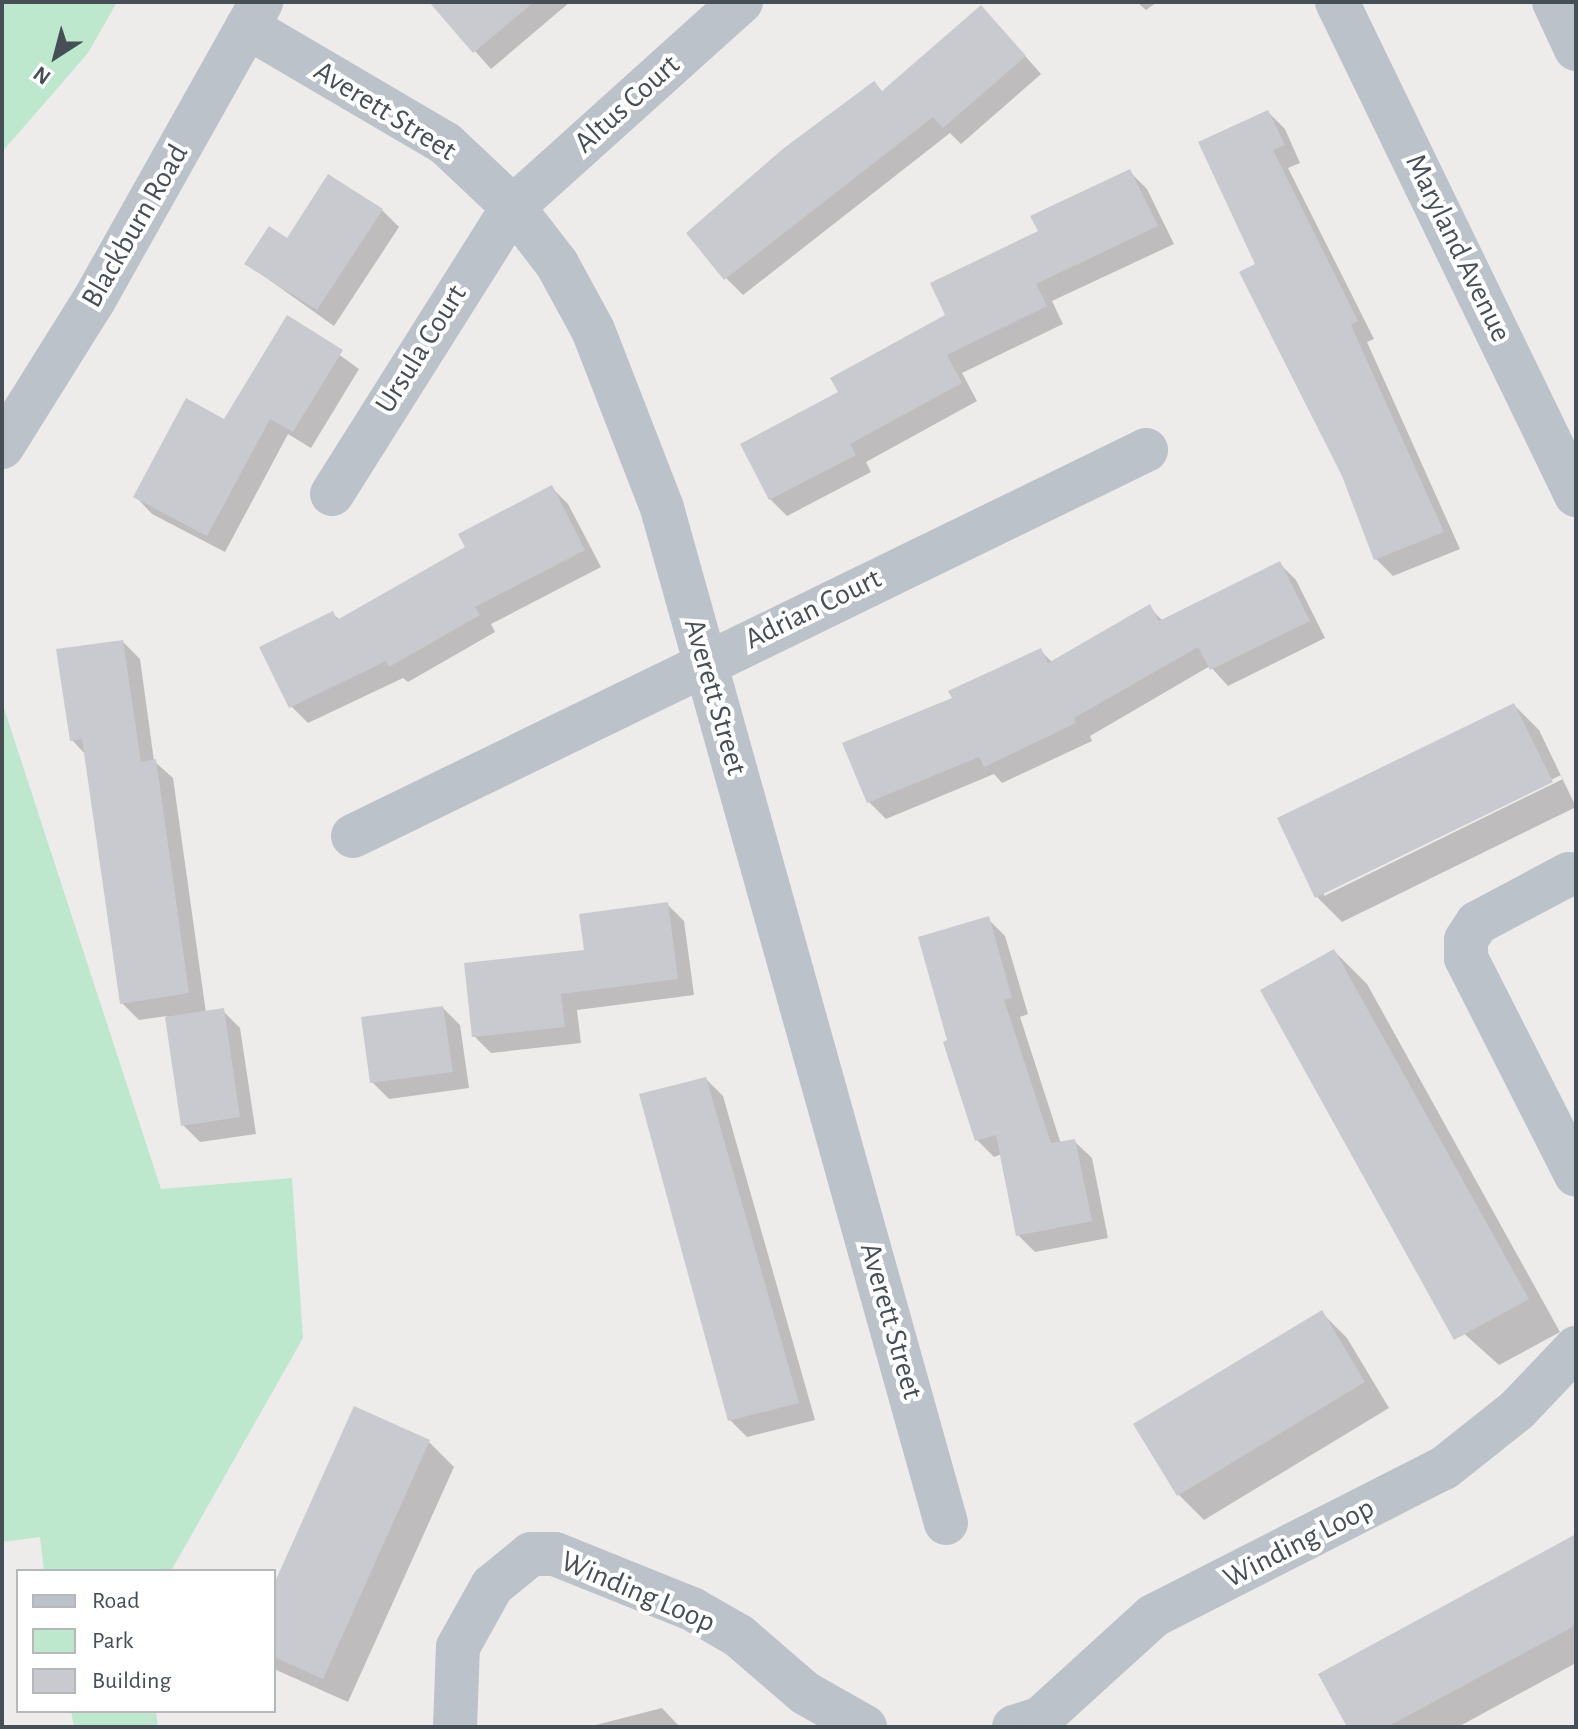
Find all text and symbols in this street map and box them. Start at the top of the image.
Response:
north arrow [16,16,96,96]
street label: Altus Court [567,47,687,161]
street label: Averett Street [307,53,463,169]
text: N [29,62,55,89]
street label: Blackburn Road [74,138,196,314]
street label: Maryland Avenue [1397,148,1519,348]
street label: Ursula Court [367,278,475,420]
street label: Adrian Court [739,561,887,657]
street label: Averett Street [675,615,755,779]
street label: Averett Street [851,1239,931,1403]
street label: Winding Loop [1218,1490,1380,1596]
street label: Winding Loop [555,1543,721,1641]
legend [16,1569,276,1713]
text: Road [92,1589,140,1613]
text: Park [92,1629,133,1653]
text: Building [92,1669,171,1693]

